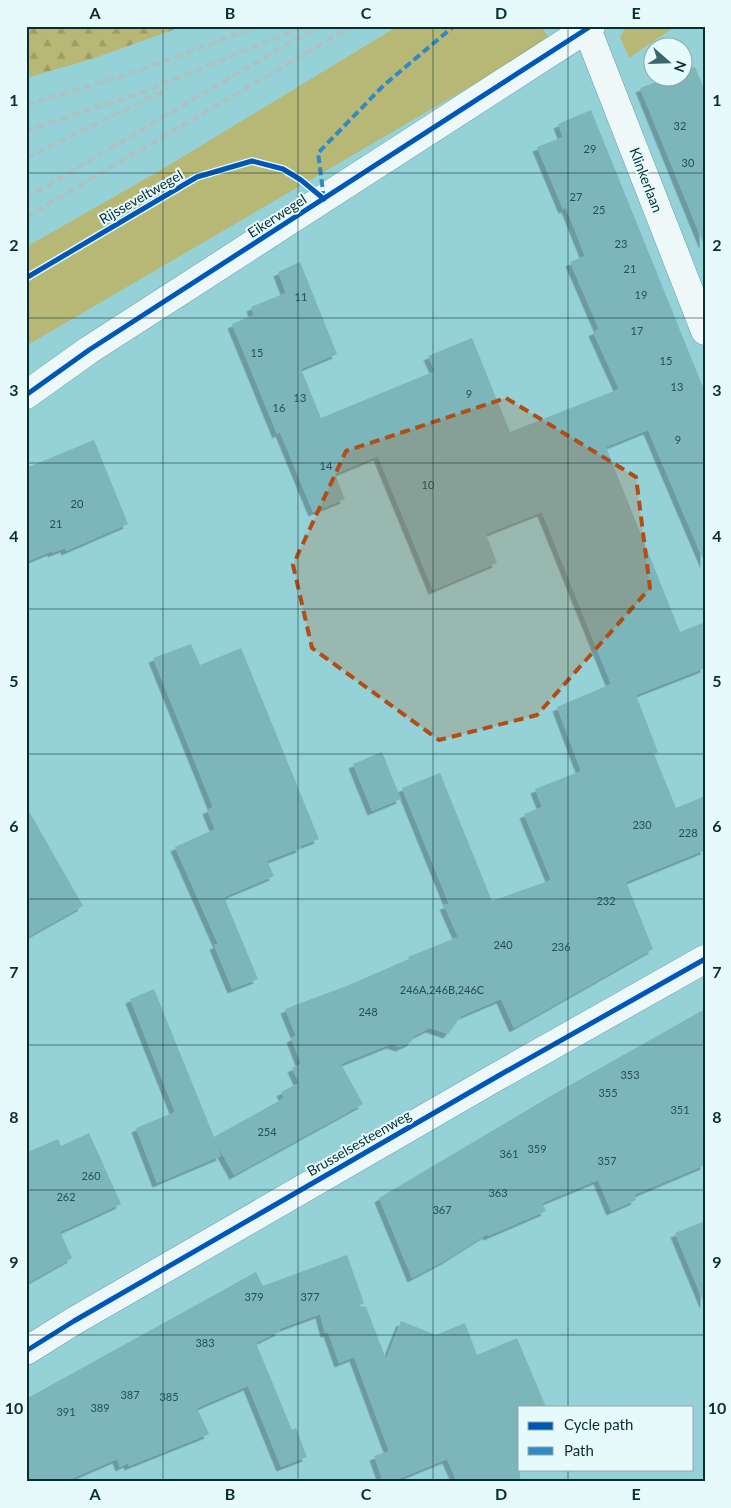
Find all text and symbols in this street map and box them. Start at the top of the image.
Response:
text: A [88,3,101,22]
text: B [225,3,235,22]
text: C [361,3,372,22]
text: D [495,3,507,22]
text: E [631,3,641,22]
north arrow [644,38,694,88]
text: N [671,59,691,75]
text: 1 [9,90,19,109]
text: 1 [712,90,722,109]
house number: 32 [674,119,686,132]
house number: 29 [584,142,596,155]
street label: Klinkerlaan [626,145,667,215]
house number: 30 [682,156,695,169]
street label: Rijsseveltwegel [96,166,186,227]
street label: Eikerwegel [244,190,309,241]
house number: 27 [570,190,582,203]
house number: 25 [593,203,605,216]
text: 2 [9,235,19,254]
text: 2 [712,235,722,254]
house number: 23 [615,237,627,250]
house number: 21 [624,262,636,275]
house number: 19 [635,288,647,301]
house number: 11 [295,290,307,303]
house number: 17 [631,324,643,337]
house number: 15 [251,346,263,359]
house number: 15 [660,354,672,367]
text: 3 [9,380,19,399]
house number: 13 [671,380,683,393]
text: 3 [712,380,722,399]
house number: 9 [466,387,472,400]
house number: 13 [294,391,306,404]
house number: 16 [273,401,285,414]
house number: 9 [675,433,681,446]
house number: 14 [320,459,333,472]
house number: 10 [422,478,435,491]
house number: 20 [71,497,84,510]
house number: 21 [50,517,62,530]
text: 4 [9,526,19,545]
text: 4 [712,526,722,545]
text: 5 [9,671,19,690]
text: 5 [712,671,722,690]
text: 6 [9,816,19,835]
text: 6 [712,816,722,835]
house number: 230 [632,818,652,831]
house number: 228 [678,826,698,839]
house number: 232 [596,894,616,907]
house number: 240 [493,938,513,951]
house number: 236 [551,940,571,953]
text: 7 [9,962,19,981]
text: 7 [712,962,722,981]
house number: 246A,246B,246C [400,983,485,996]
house number: 248 [358,1005,378,1018]
house number: 353 [620,1068,640,1081]
house number: 355 [598,1086,618,1099]
house number: 351 [670,1103,690,1116]
street label: Brusselsesteenweg [304,1106,414,1179]
text: 8 [9,1107,19,1126]
text: 8 [712,1107,722,1126]
house number: 254 [257,1125,277,1138]
house number: 359 [527,1142,547,1155]
house number: 361 [499,1147,519,1160]
house number: 357 [597,1154,617,1167]
house number: 260 [81,1169,101,1182]
house number: 363 [488,1186,508,1199]
house number: 262 [56,1190,76,1203]
house number: 367 [432,1203,452,1216]
text: 9 [9,1252,19,1271]
text: 9 [712,1252,722,1271]
house number: 379 [244,1290,264,1303]
house number: 377 [300,1290,320,1303]
house number: 383 [195,1336,215,1349]
house number: 387 [120,1388,140,1401]
house number: 385 [159,1390,179,1403]
text: 10 [5,1398,23,1417]
text: 10 [708,1398,726,1417]
house number: 389 [90,1401,110,1414]
house number: 391 [56,1405,76,1418]
legend [518,1406,694,1470]
text: Cycle path [564,1415,633,1433]
text: Path [564,1441,594,1459]
text: A [88,1484,101,1503]
text: B [225,1484,235,1503]
text: C [361,1484,372,1503]
text: D [495,1484,507,1503]
text: E [631,1484,641,1503]

